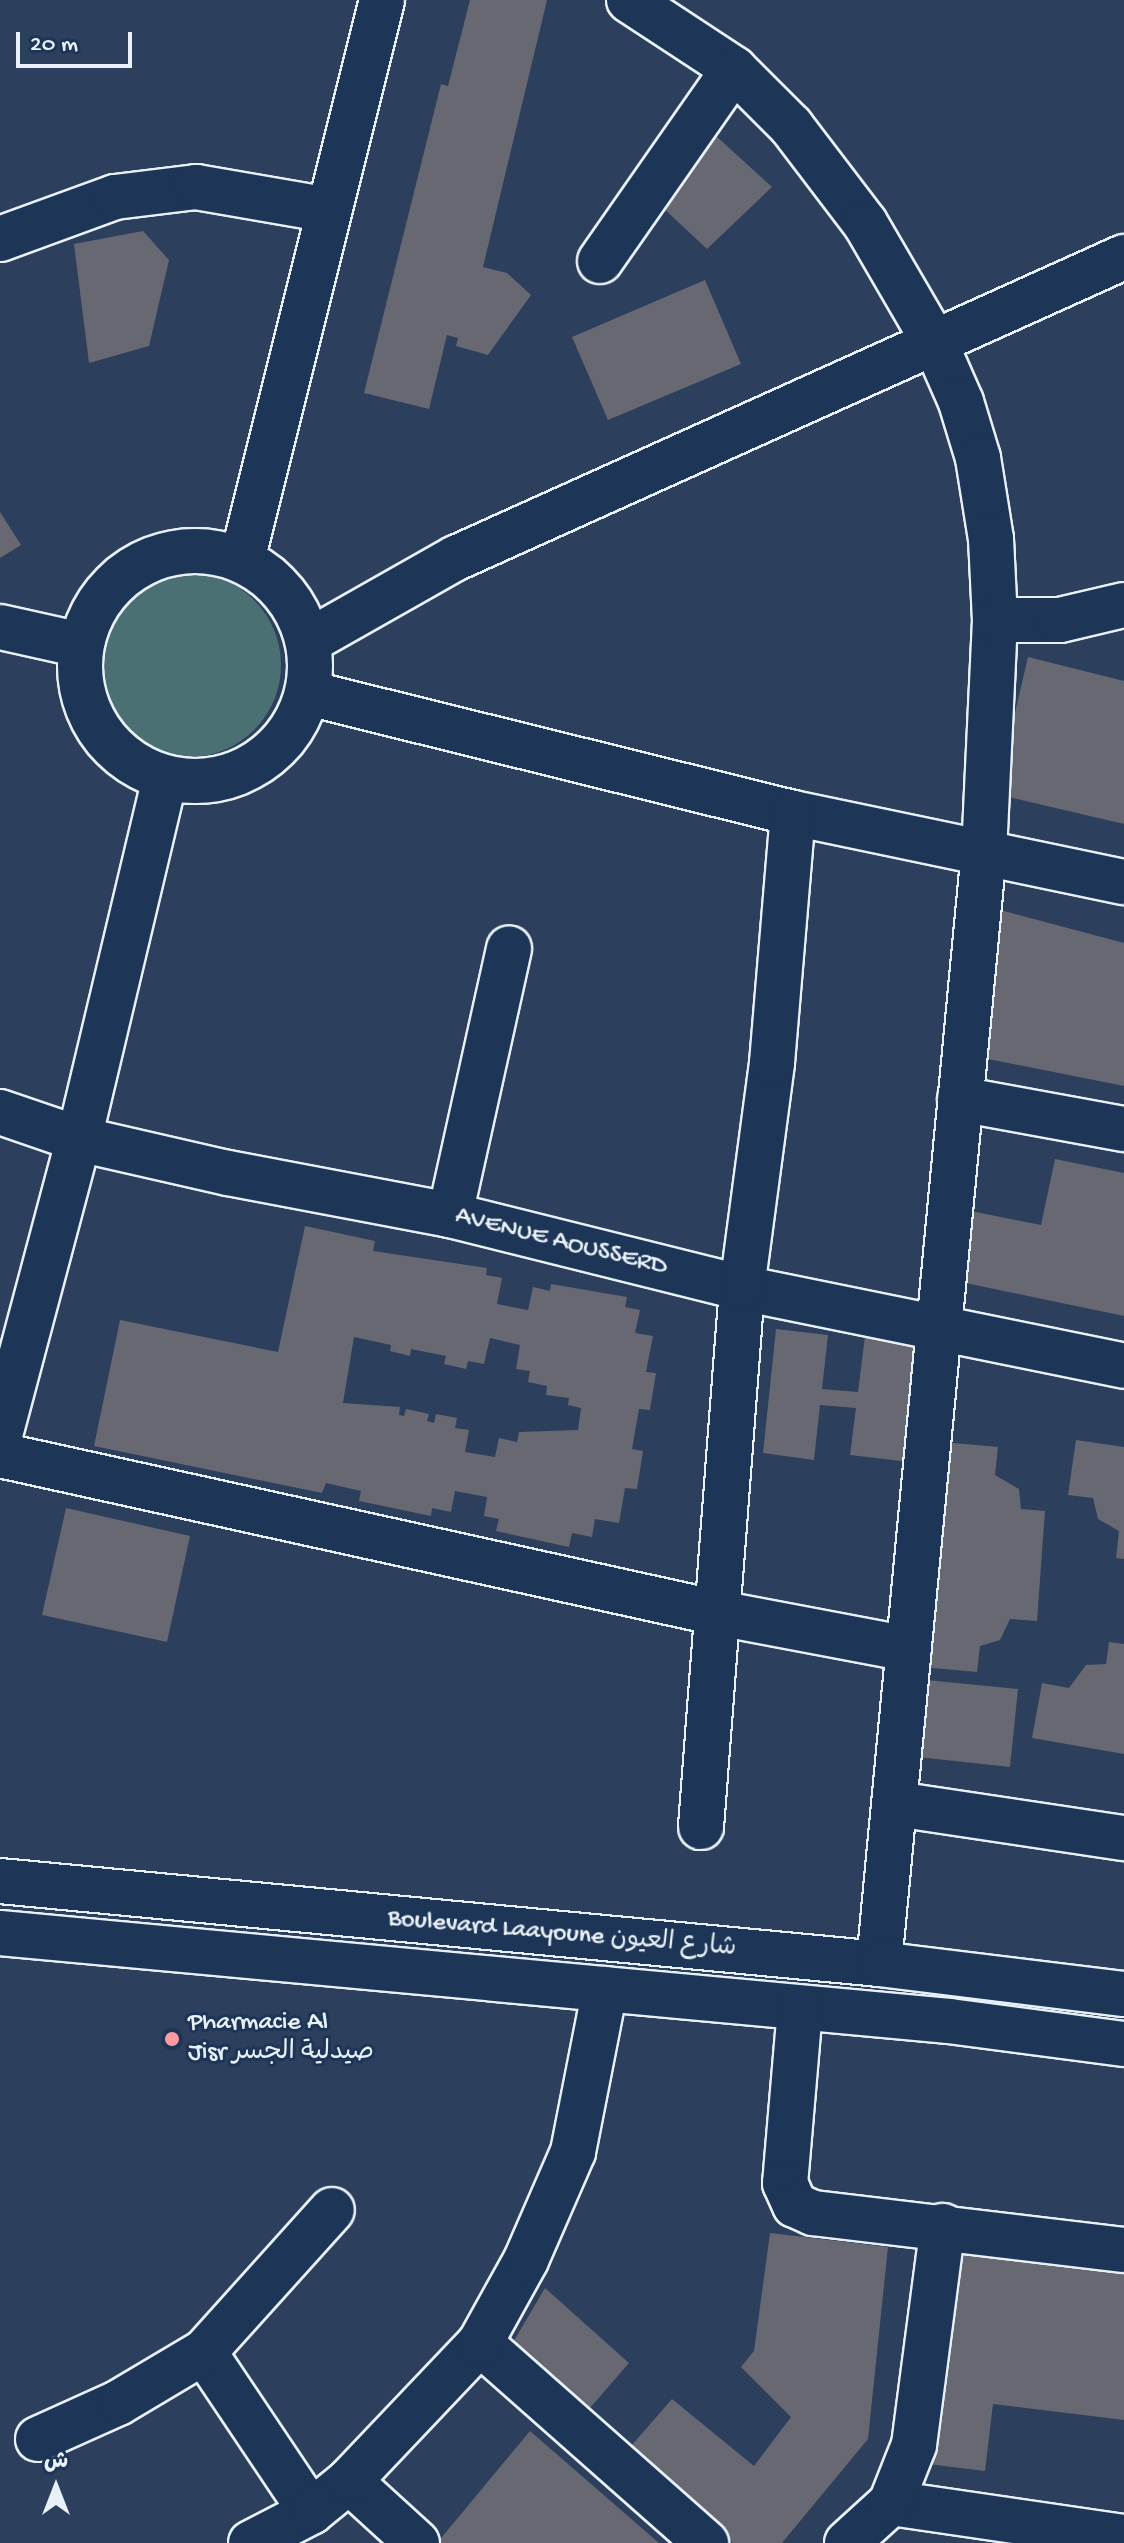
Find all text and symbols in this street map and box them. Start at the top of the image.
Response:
scale bar [20,16,136,66]
text: 20 m [30,31,78,60]
street label: AVENUE AOUSSERD [452,1202,670,1284]
street label: Boulevard Laayoune شارع العيون [386,1904,738,1966]
place label: Pharmacie Al Jisr صيدلية الجسر [188,2008,374,2070]
marker: Pharmacie Al Jisr صيدلية الجسر [163,2030,181,2048]
north arrow [16,2447,96,2527]
text: ش [44,2450,68,2476]

